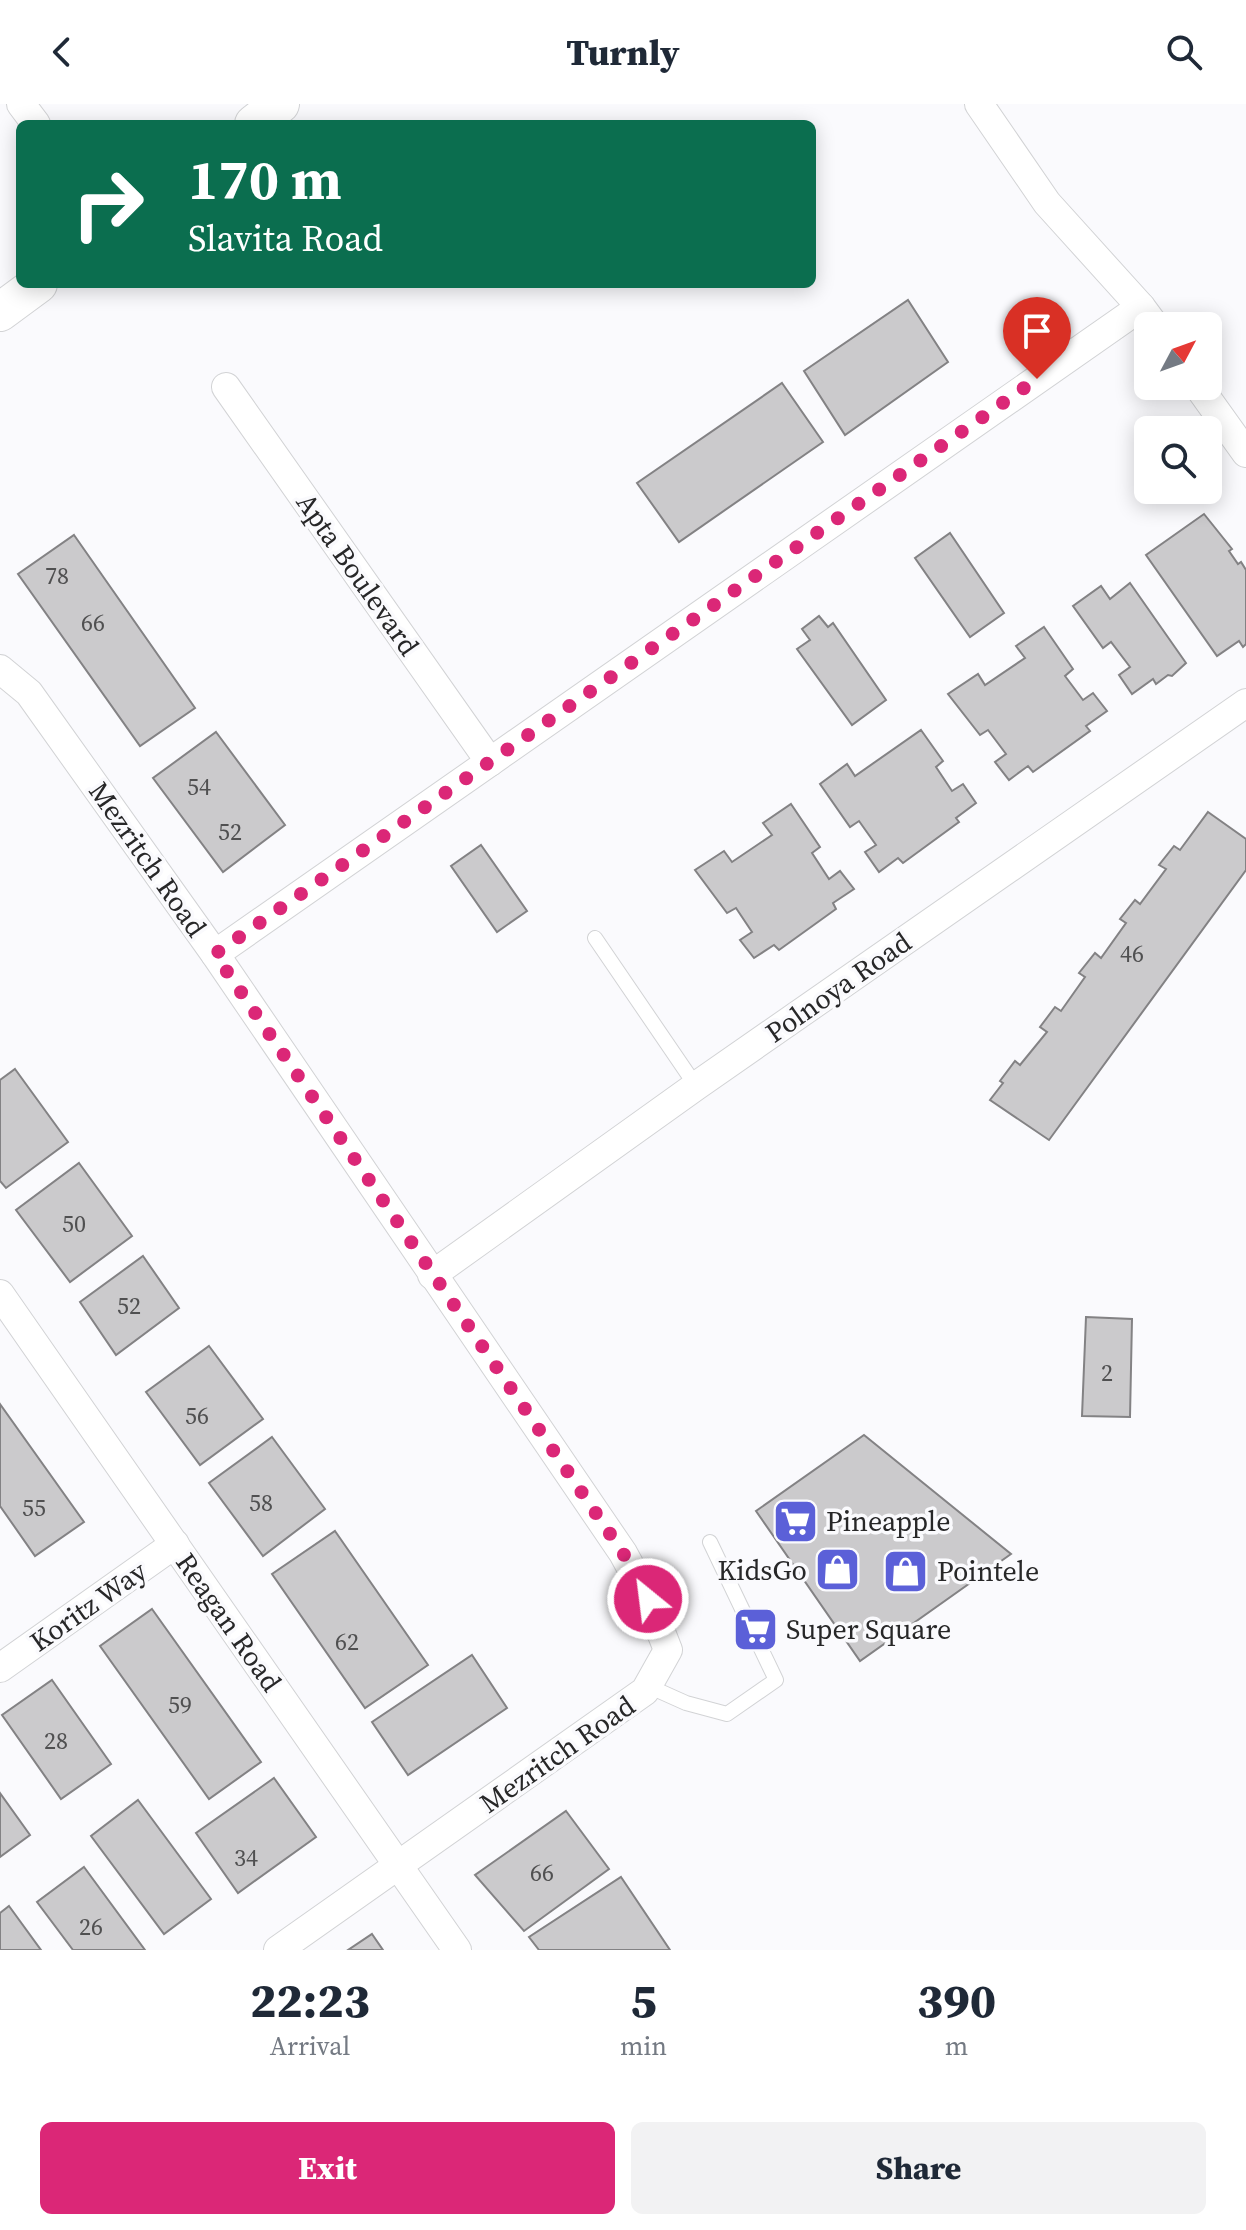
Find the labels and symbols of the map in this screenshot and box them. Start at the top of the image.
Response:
pin [1003,297,1071,379]
north arrow [1134,312,1222,400]
street label: Apta Boulevard [288,485,428,663]
house number: 78 [45,559,69,592]
house number: 66 [81,606,105,639]
house number: 54 [187,770,211,803]
street label: Mezritch Road [80,774,216,944]
house number: 52 [218,815,242,848]
street label: Polnoya Road [758,923,918,1051]
house number: 46 [1120,937,1144,970]
house number: 50 [62,1207,86,1240]
house number: 52 [117,1289,141,1322]
house number: 2 [1101,1356,1113,1389]
house number: 56 [185,1399,209,1432]
house number: 58 [249,1486,273,1519]
house number: 55 [22,1491,46,1524]
supermarket icon: Pineapple [771,1497,819,1545]
place label: Pineapple [826,1502,951,1540]
street label: Reagan Road [167,1545,291,1699]
shop icon: KidsGo [814,1546,862,1594]
shop icon: Pointele [882,1547,930,1595]
street label: Koritz Way [22,1551,155,1660]
place label: KidsGo [717,1551,807,1589]
place label: Pointele [937,1552,1039,1590]
position arrow [606,1557,690,1641]
supermarket icon: Super Square [731,1605,779,1653]
place label: Super Square [786,1610,951,1648]
house number: 62 [335,1625,359,1658]
street label: Mezritch Road [472,1686,642,1822]
house number: 59 [168,1688,192,1721]
house number: 28 [44,1724,68,1757]
house number: 34 [234,1841,258,1874]
house number: 66 [530,1856,554,1889]
house number: 26 [79,1910,103,1943]

